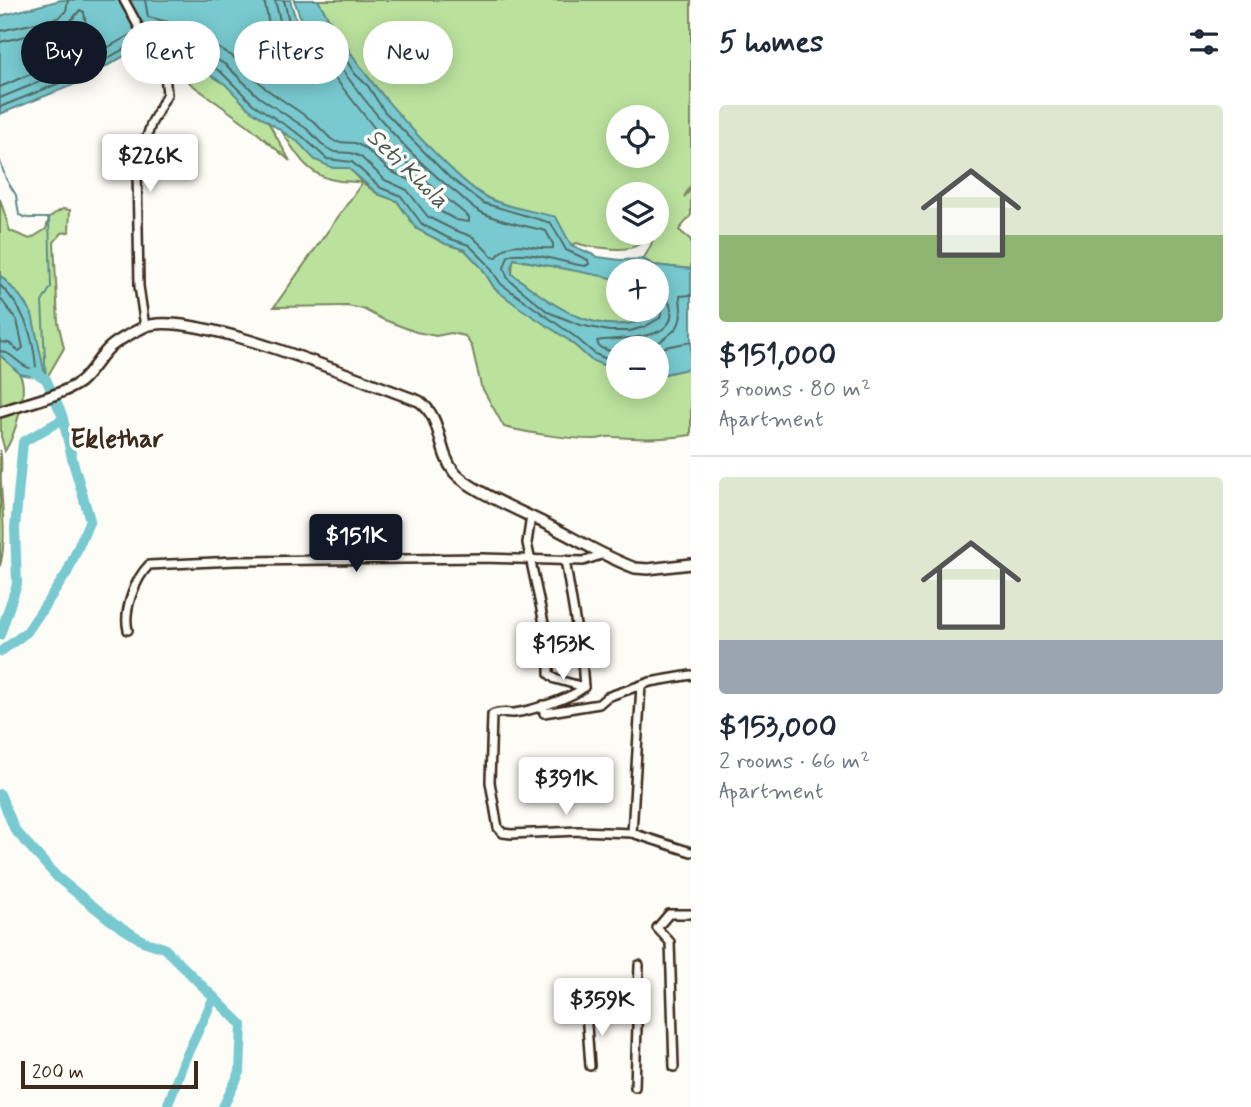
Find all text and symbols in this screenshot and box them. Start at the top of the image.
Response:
chip: Buy [21,21,107,84]
chip: Rent [121,21,220,84]
chip: Filters [234,21,349,84]
chip: New [363,21,453,84]
text: 5 homes [719,23,824,62]
icon: filters [1185,23,1223,61]
map controls [606,105,669,399]
button: locate [606,105,669,168]
water label: Seti Khola [359,122,455,216]
pin: $226K [101,134,199,194]
text: $226K [118,142,182,172]
icon: home [908,150,1034,276]
button: layers [606,182,669,245]
button: + [606,259,669,322]
button: − [606,336,669,399]
text: $151,000 [719,336,836,375]
text: 3 rooms · 80 m² [719,375,871,405]
text: Apartment [719,405,824,435]
district label: Eklethar [70,423,164,457]
pin: $151K [307,514,405,574]
text: $151K [325,522,387,552]
icon: home [908,522,1034,648]
pin: $153K [514,622,612,682]
text: $153K [532,630,594,660]
text: $153,000 [719,708,837,747]
text: 2 rooms · 66 m² [719,747,870,777]
pin: $391K [517,758,615,817]
text: $391K [535,765,597,795]
text: Apartment [719,777,824,807]
pin: $359K [553,978,651,1038]
text: $359K [570,986,634,1016]
scale bar [21,1058,198,1090]
text: 200 m [32,1060,84,1085]

